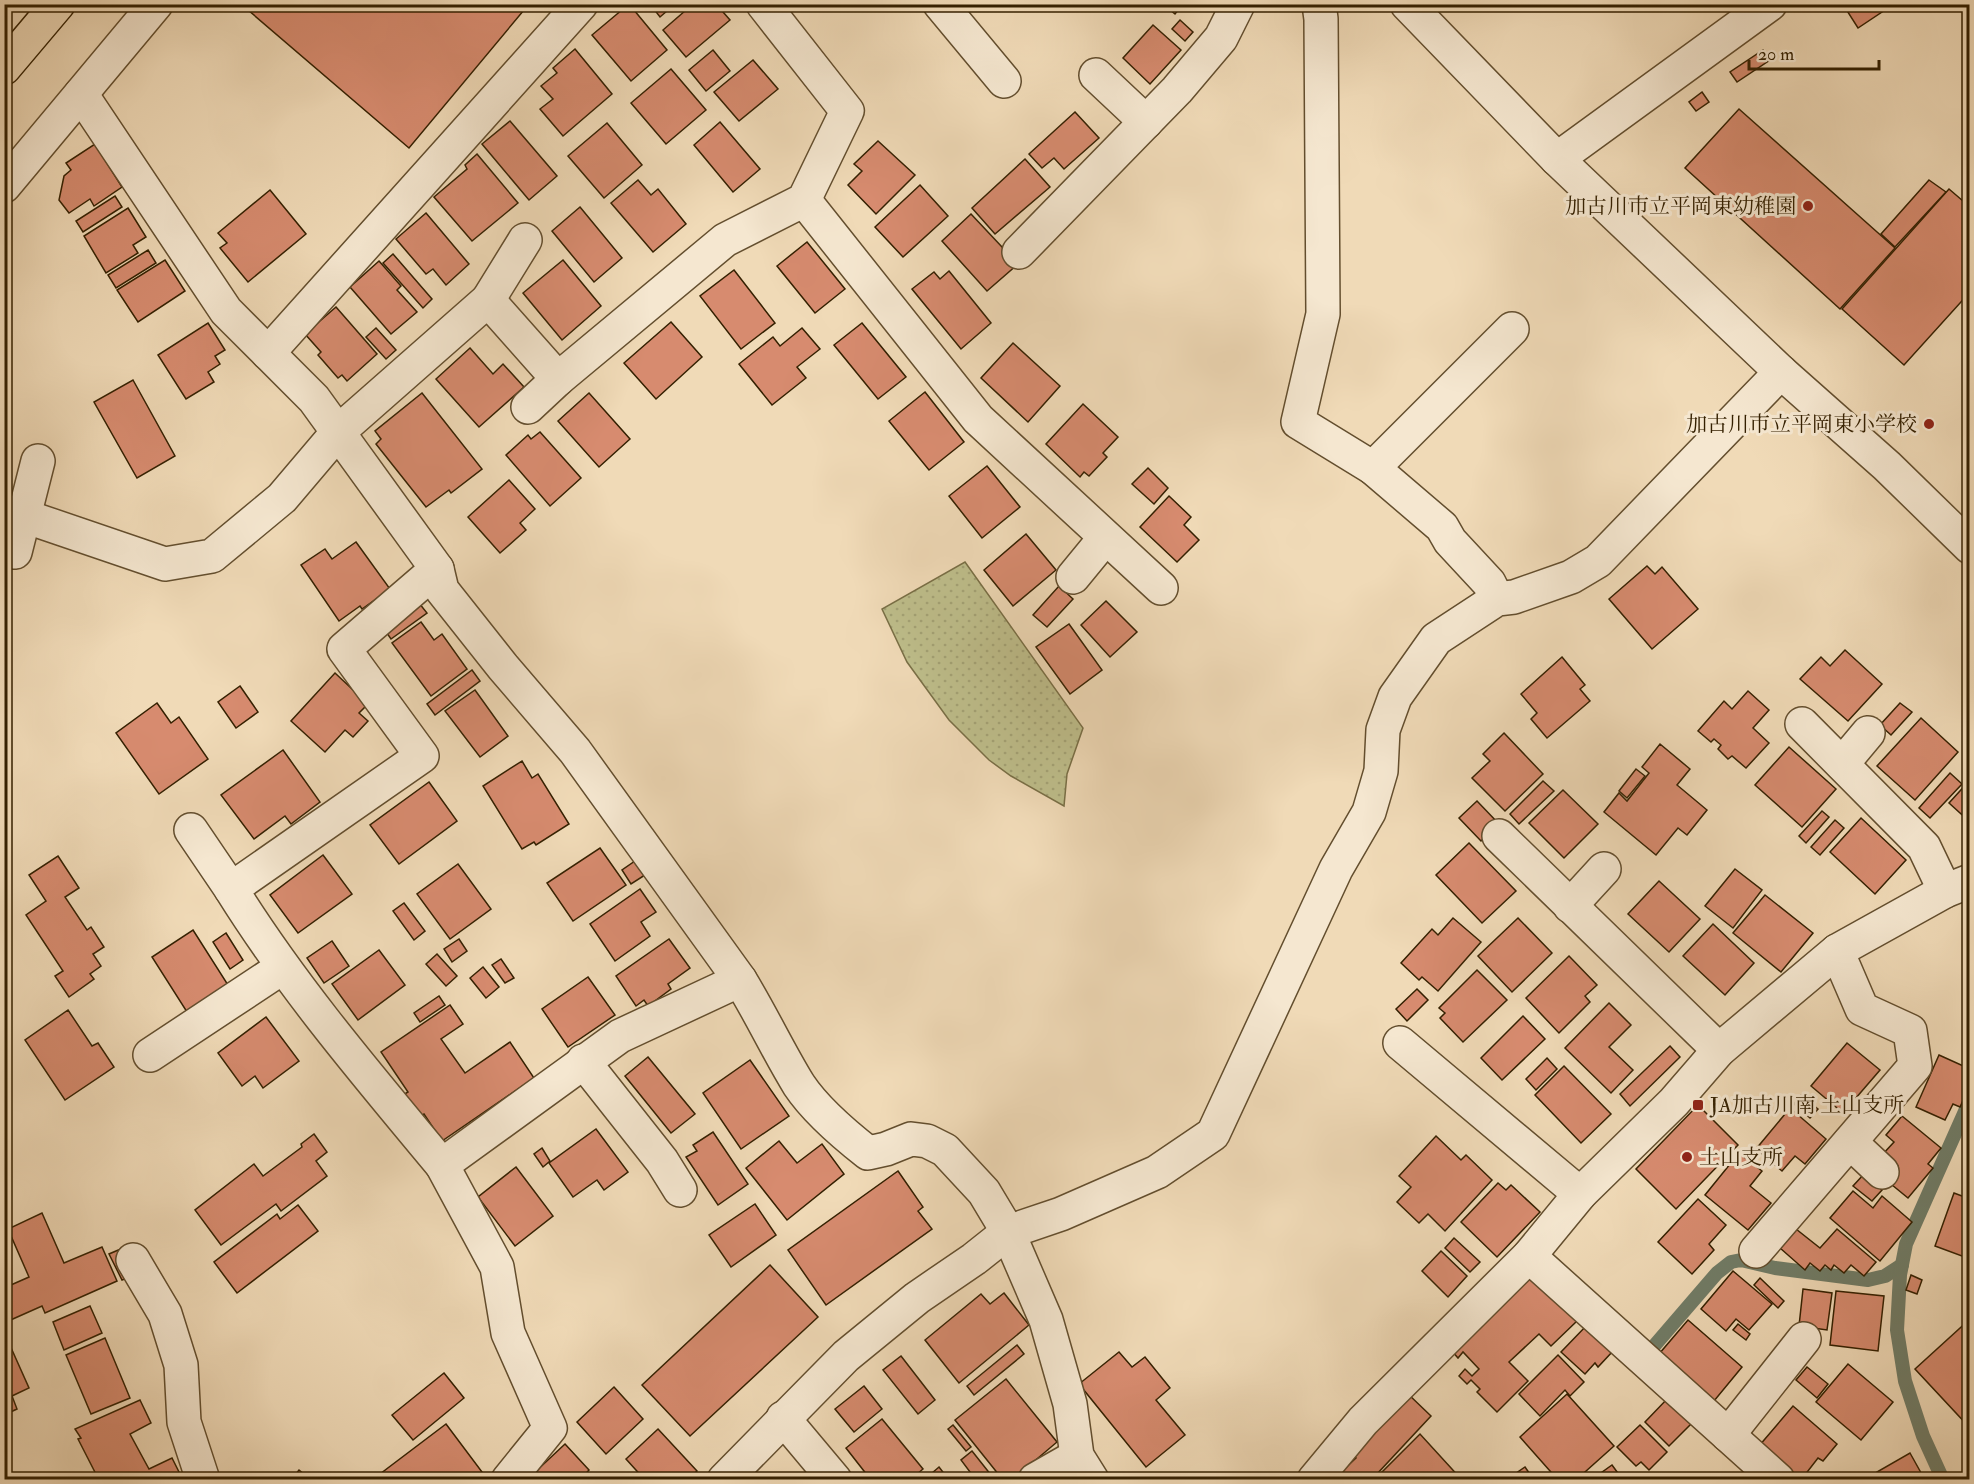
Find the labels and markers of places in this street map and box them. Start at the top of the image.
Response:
place label: 加古川市立平岡東幼稚園 [1565,193,1796,220]
marker: 加古川市立平岡東幼稚園 [1801,199,1815,213]
place label: 加古川市立平岡東小学校 [1686,411,1917,438]
marker: 加古川市立平岡東小学校 [1922,417,1936,431]
place label: JA加古川南 土山支所 [1709,1092,1904,1119]
marker: JA加古川南 土山支所 [1691,1098,1705,1112]
place label: 土山支所 [1699,1144,1783,1171]
marker: 土山支所 [1680,1150,1694,1164]

